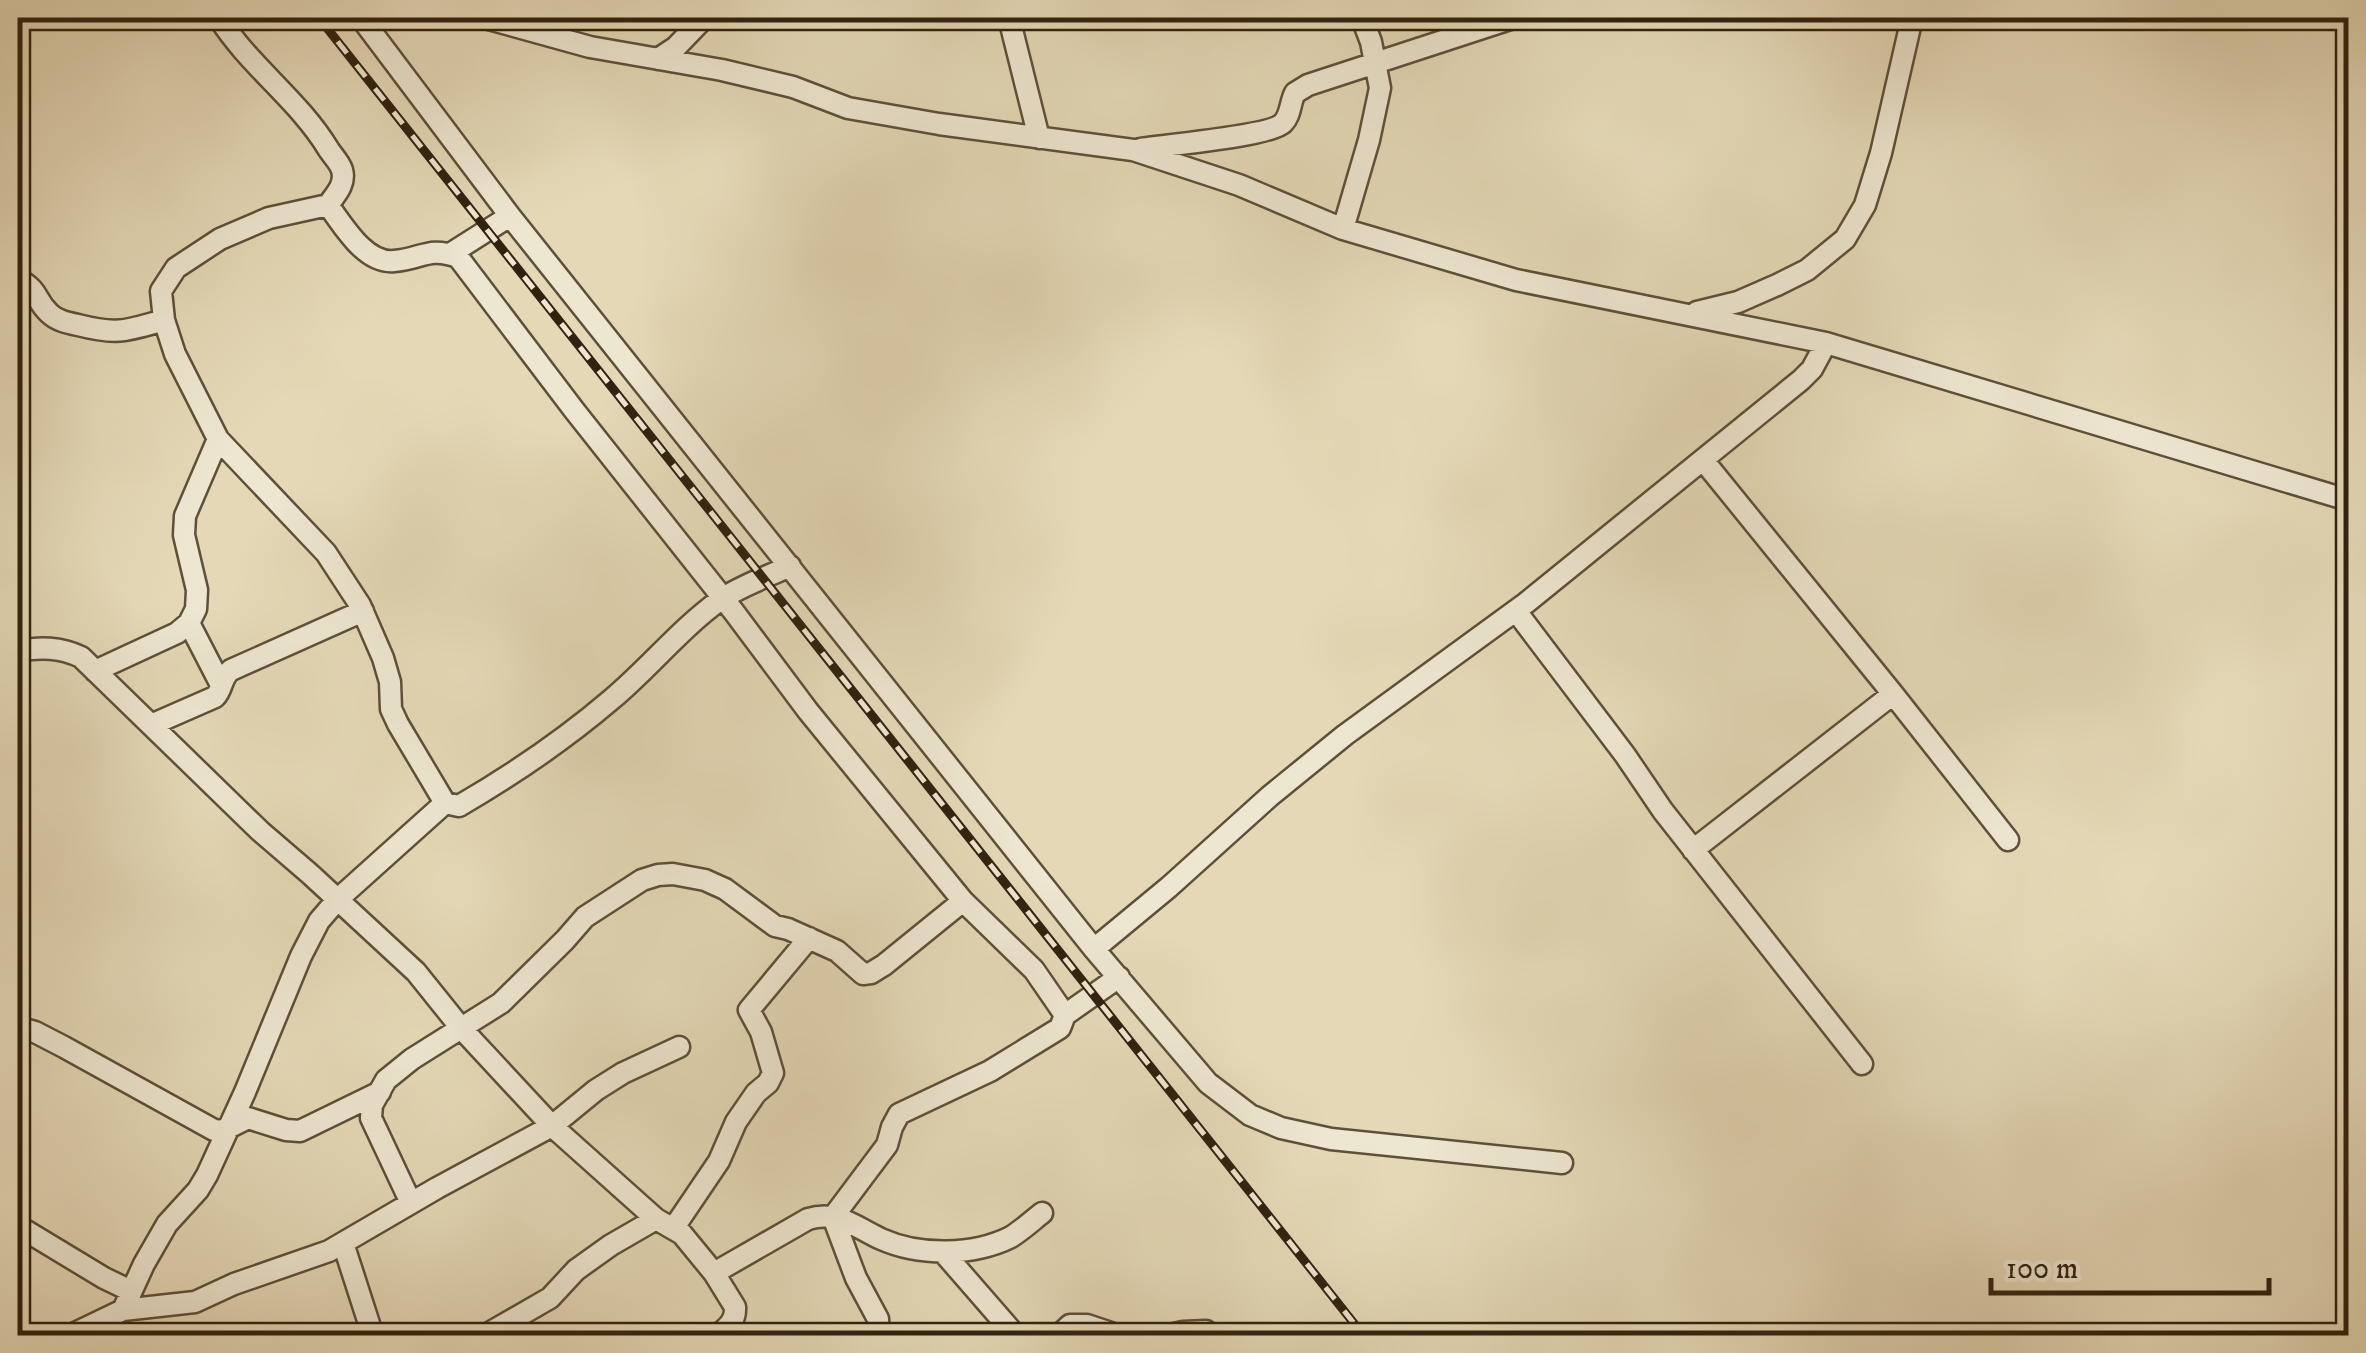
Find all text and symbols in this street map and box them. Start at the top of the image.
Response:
scale bar [1991,1233,2268,1295]
text: 100 m [2006,1251,2078,1288]

